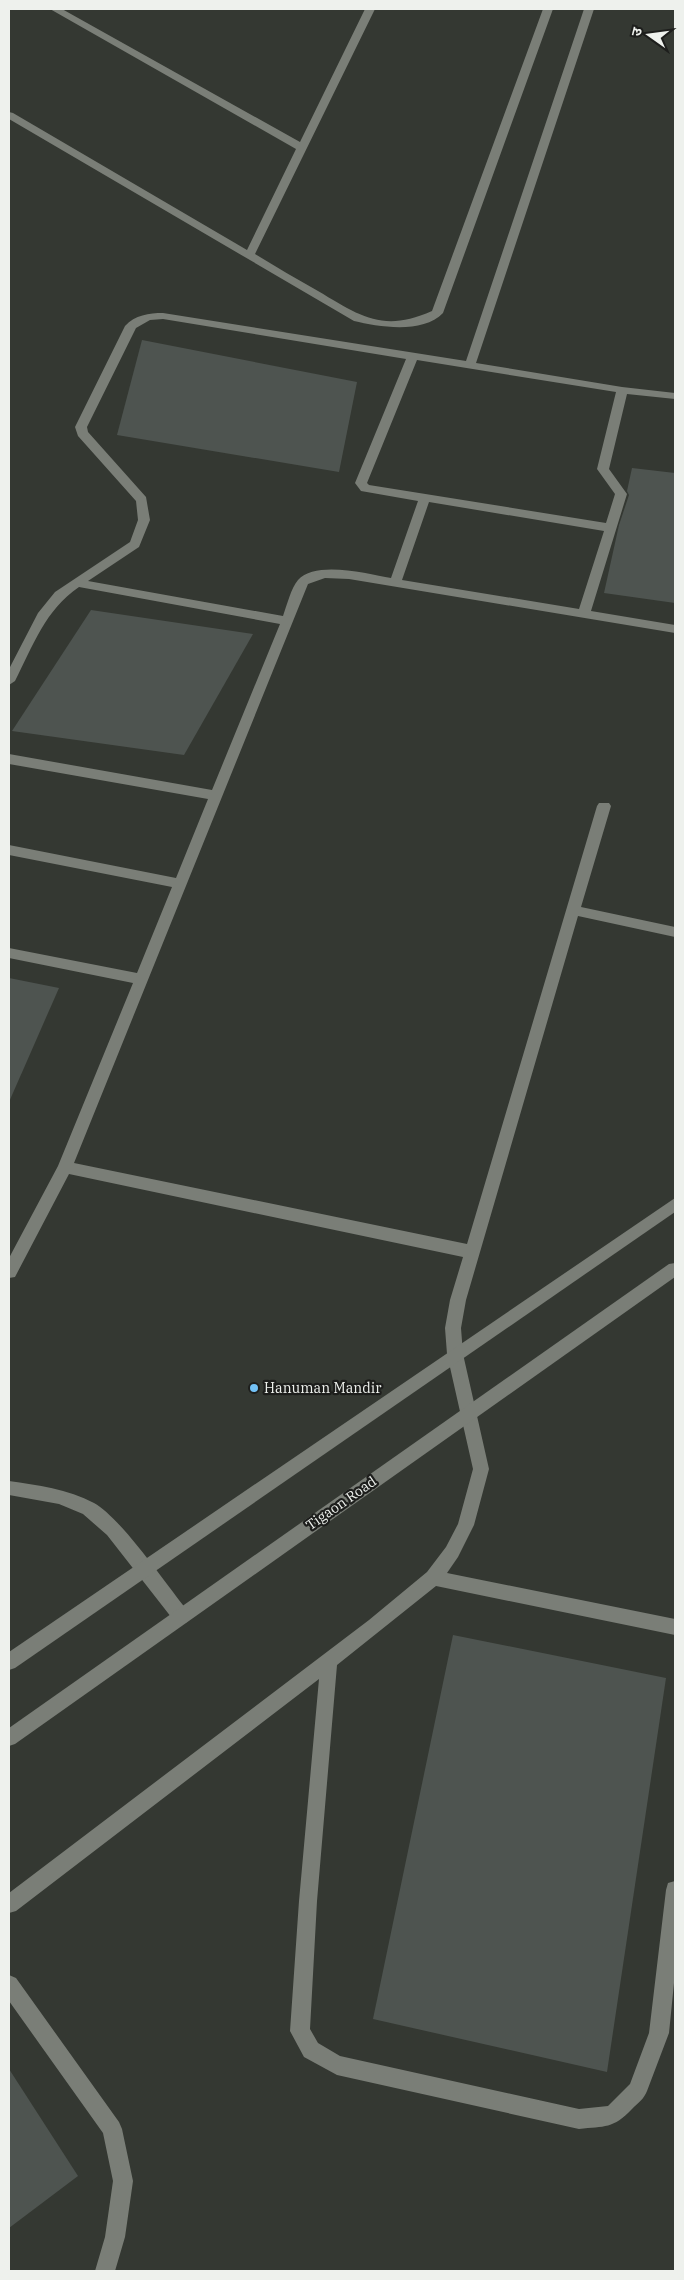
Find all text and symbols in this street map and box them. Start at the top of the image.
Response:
north arrow [624,10,674,60]
text: उ [627,25,646,38]
place label: Hanuman Mandir [264,1379,382,1397]
marker: Hanuman Mandir [248,1382,260,1394]
street label: Tigaon Road [302,1472,380,1534]

